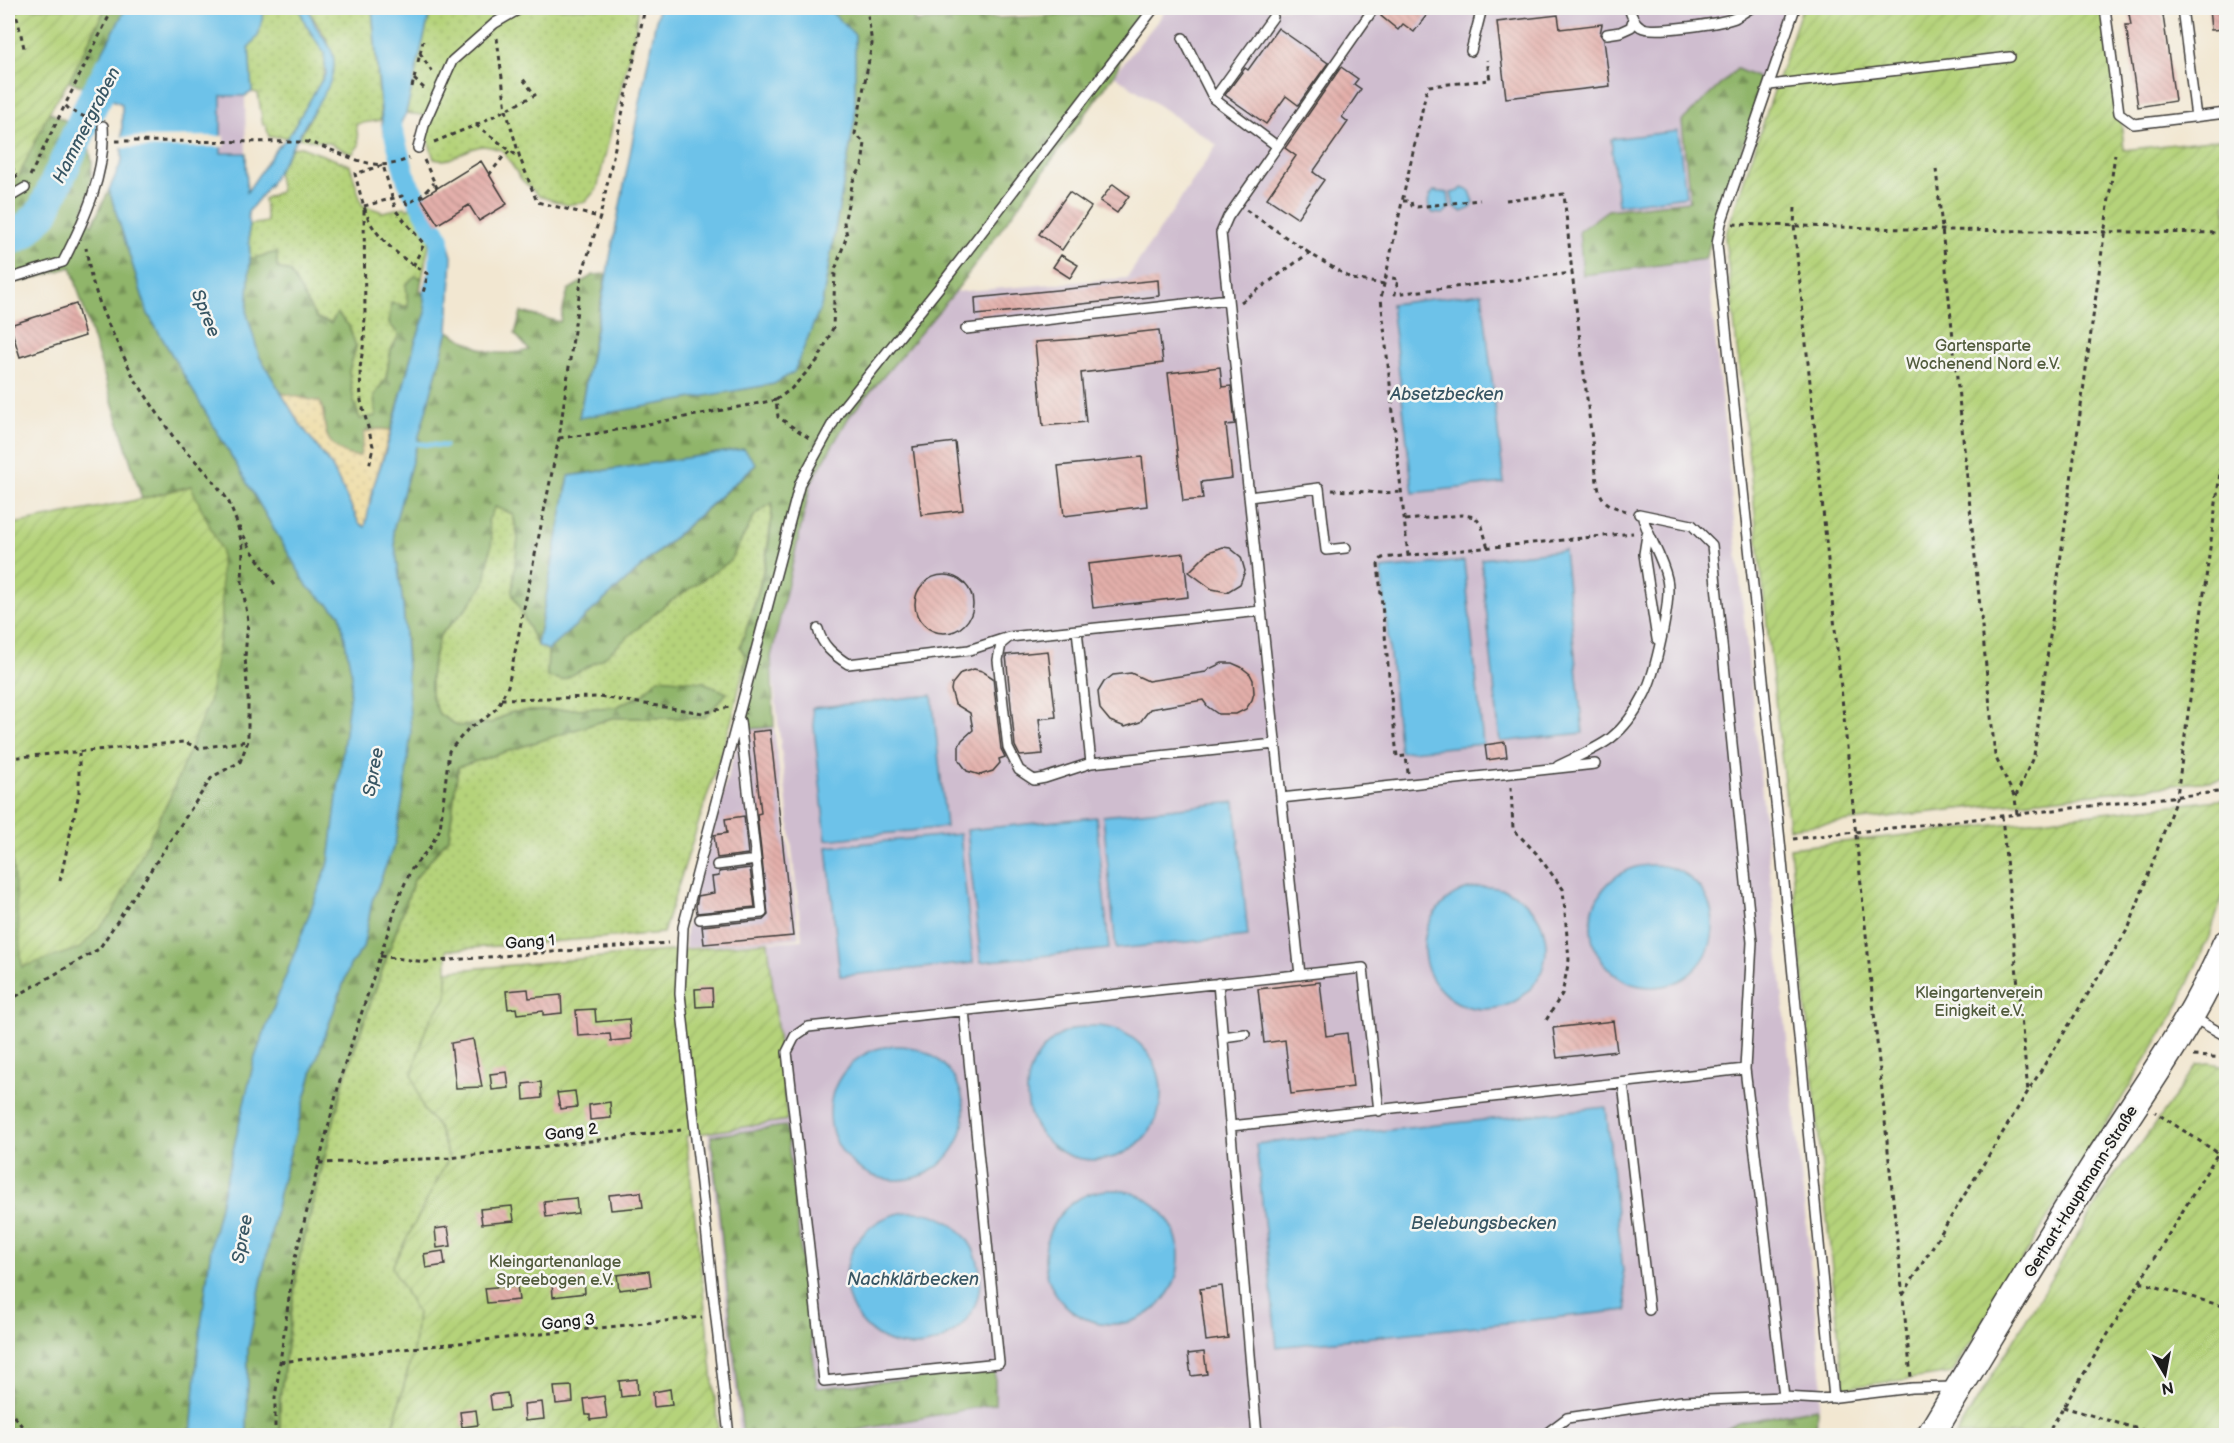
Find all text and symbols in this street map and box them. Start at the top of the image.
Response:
water label: Hammergraben [48,64,125,187]
water label: Spree [187,286,225,340]
park label: Gartensparte Wochenend Nord e.V. [1906,337,2060,374]
water label: Absetzbecken [1389,384,1504,405]
water label: Spree [359,746,388,798]
street label: Gang 1 [505,931,556,954]
park label: Kleingartenverein Einigkeit e.V. [1915,984,2043,1021]
street label: Gerhart-Hauptmann-Straße [2020,1102,2142,1281]
street label: Gang 2 [544,1120,599,1145]
water label: Spree [228,1213,257,1265]
water label: Belebungsbecken [1411,1213,1557,1234]
park label: Kleingartenanlage Spreebogen e.V. [489,1253,622,1290]
water label: Nachklärbecken [847,1269,979,1290]
street label: Gang 3 [541,1310,596,1335]
north arrow [2135,1344,2195,1404]
text: N [2160,1377,2175,1398]

